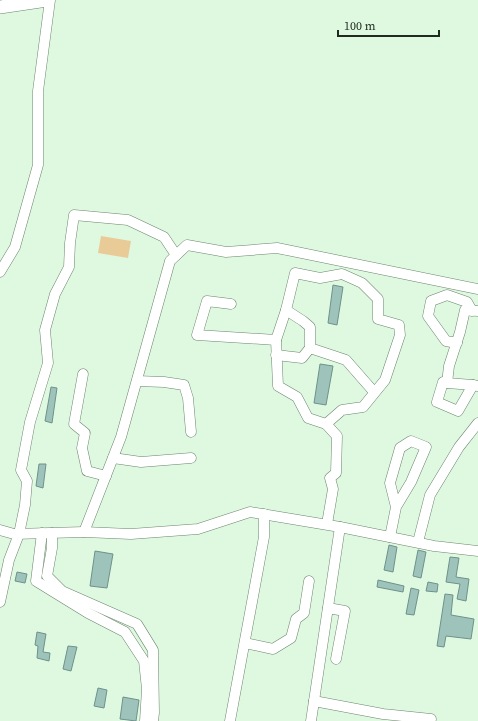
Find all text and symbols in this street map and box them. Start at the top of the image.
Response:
scale bar [338,12,439,38]
text: 100 m [344,18,376,34]

